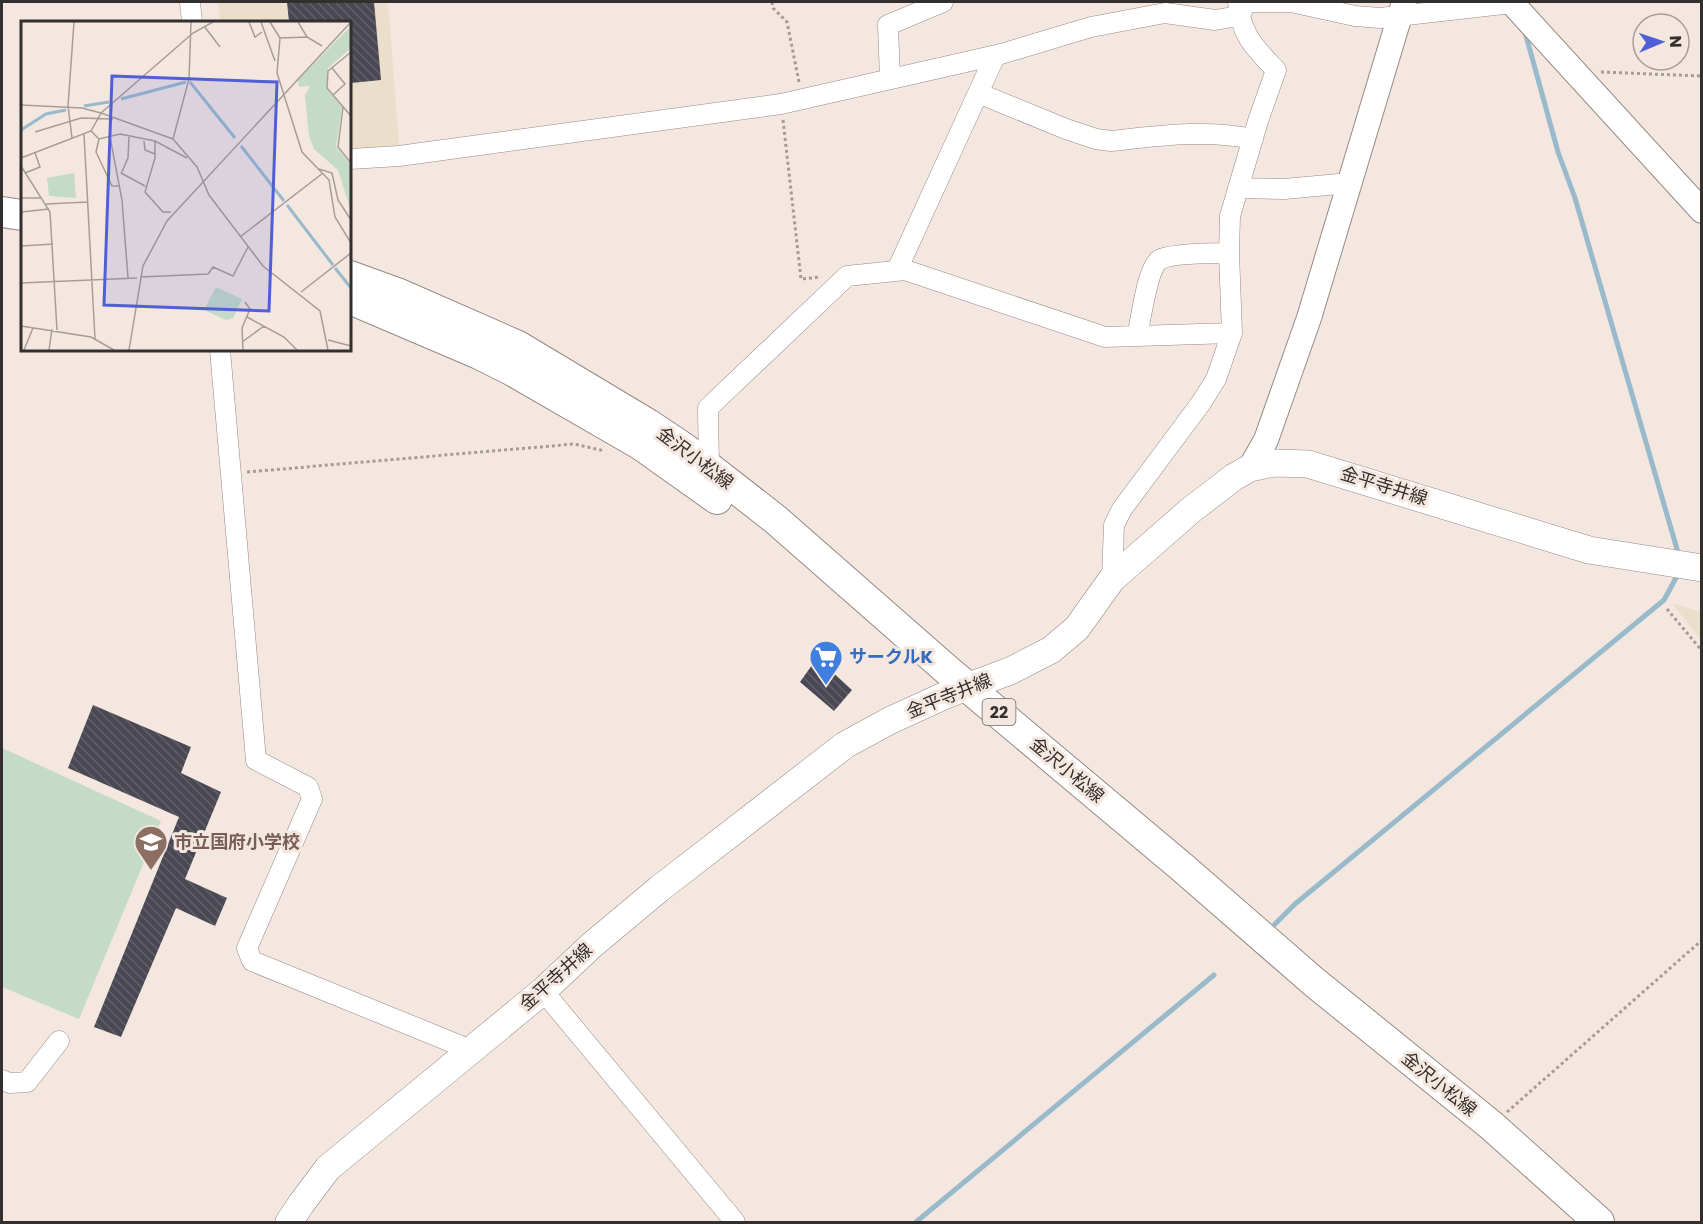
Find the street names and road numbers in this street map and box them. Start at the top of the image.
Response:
street label: 金沢小松線 [652,421,739,495]
street label: 金平寺井線 [1337,460,1431,511]
street label: 金平寺井線 [902,667,995,724]
road number: 22 [982,699,1016,725]
street label: 金沢小松線 [1025,731,1110,808]
street label: 金平寺井線 [514,937,597,1016]
street label: 金沢小松線 [1396,1046,1482,1122]

